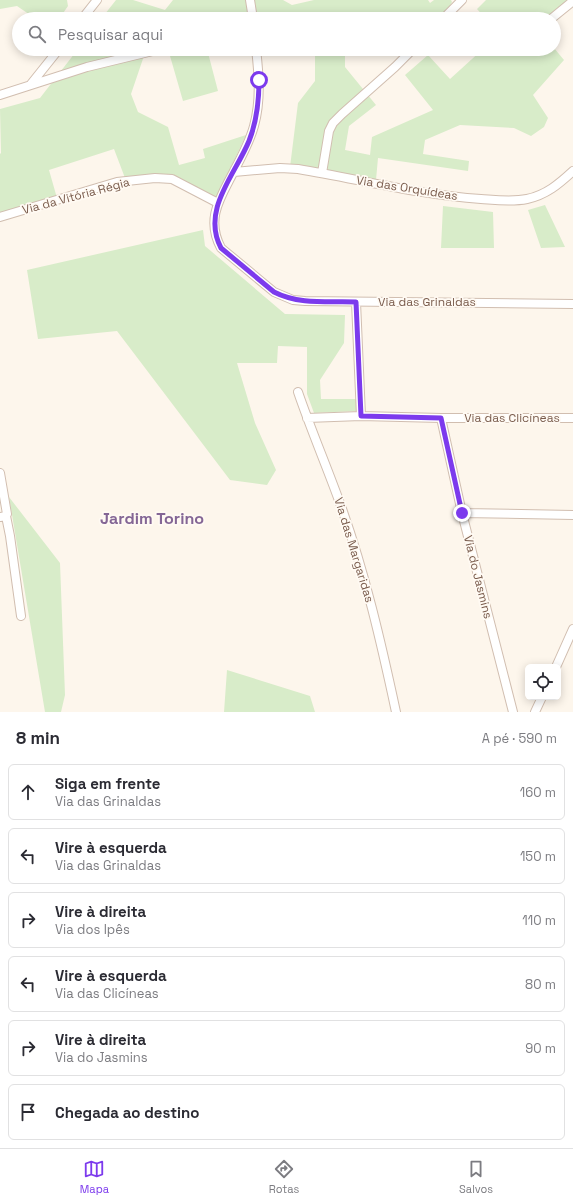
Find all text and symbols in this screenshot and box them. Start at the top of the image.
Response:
search box [12,12,561,56]
icon: search [26,23,48,45]
text: Pesquisar aqui [58,25,163,44]
route start [250,71,268,89]
street label: Via das Orquídeas [355,172,459,204]
street label: Via da Vitória Régia [20,174,132,218]
street label: Via das Grinaldas [378,294,476,310]
street label: Via das Clicíneas [464,410,560,426]
street label: Via das Margaridas [330,496,378,604]
route end [453,504,471,522]
district label: Jardim Torino [100,508,204,529]
street label: Via do Jasmins [460,534,496,620]
map controls [525,664,561,700]
button: locate [525,664,561,700]
text: 8 min [16,727,60,749]
text: A pé · 590 m [482,730,557,747]
text: Siga em frente [55,774,161,793]
icon: ahead [17,781,39,803]
text: 160 m [520,784,556,801]
text: Via das Grinaldas [55,793,161,810]
text: Vire à esquerda [55,838,167,857]
icon: left [17,845,39,867]
text: 150 m [520,848,556,865]
text: Via das Grinaldas [55,857,161,874]
text: Vire à direita [55,902,146,921]
icon: right [17,909,39,931]
text: 110 m [522,912,556,929]
text: Via dos Ipês [55,921,130,938]
text: Vire à esquerda [55,966,167,985]
icon: left [17,973,39,995]
text: 80 m [525,976,556,993]
text: Via das Clicíneas [55,985,159,1002]
text: Vire à direita [55,1030,146,1049]
icon: right [17,1037,39,1059]
text: 90 m [525,1040,556,1057]
text: Via do Jasmins [55,1049,148,1066]
icon: arrive [17,1101,39,1123]
text: Chegada ao destino [55,1103,199,1122]
tab: Mapa [80,1158,109,1196]
tab: Rotas [269,1158,299,1196]
tab: Salvos [459,1158,493,1196]

